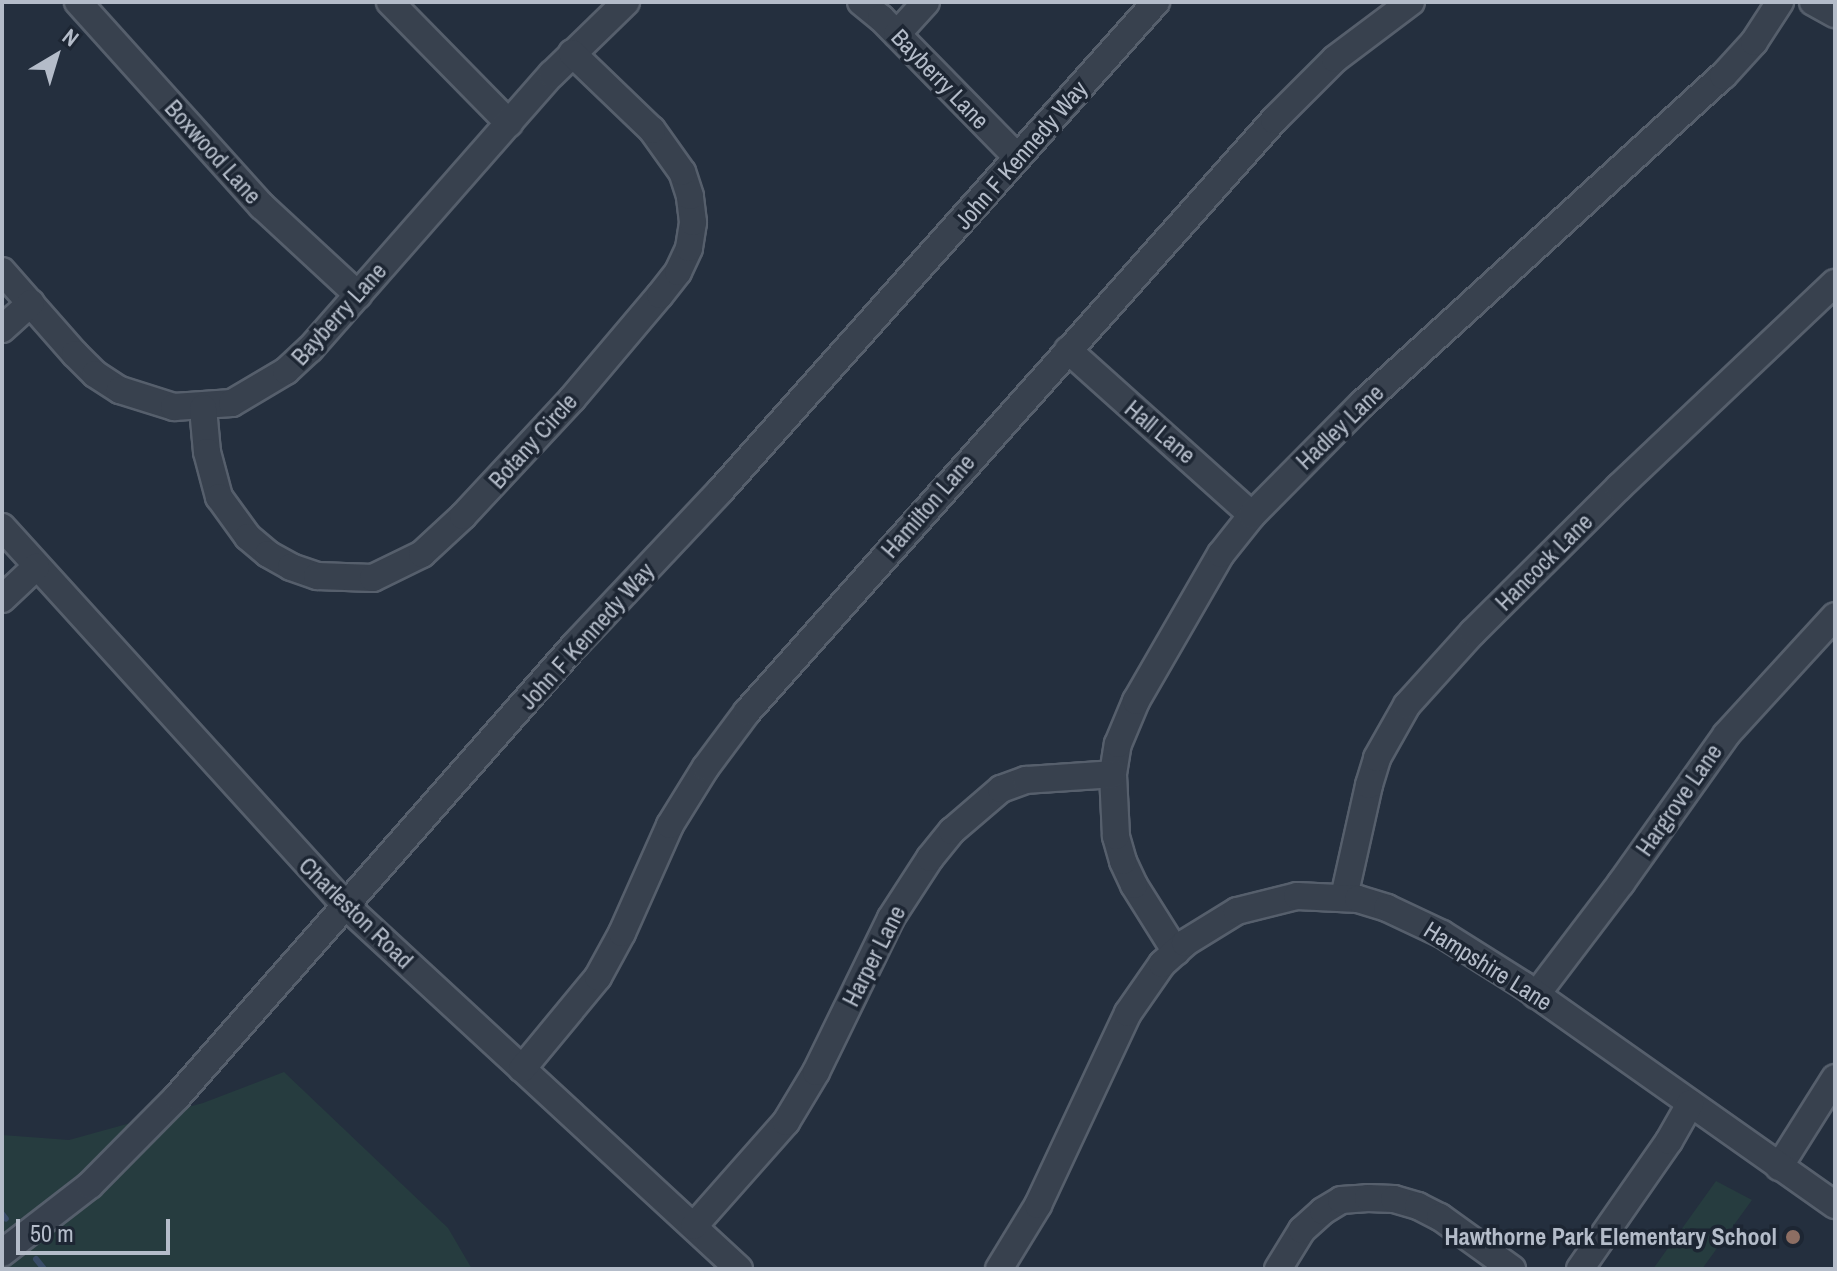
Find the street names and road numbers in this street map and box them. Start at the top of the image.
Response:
street label: Bayberry Lane [885,23,995,135]
street label: John F Kennedy Way [949,75,1093,235]
street label: Boxwood Lane [159,94,267,210]
street label: Bayberry Lane [285,257,393,371]
street label: Hadley Lane [1290,378,1390,476]
street label: Botany Circle [483,387,583,495]
street label: Hall Lane [1119,394,1201,470]
street label: Hamilton Lane [875,448,981,564]
street label: Hancock Lane [1489,507,1599,617]
street label: John F Kennedy Way [514,557,660,715]
street label: Hargrove Lane [1630,738,1728,862]
street label: Charleston Road [293,851,419,975]
street label: Harper Lane [836,901,912,1011]
street label: Hampshire Lane [1419,915,1557,1017]

